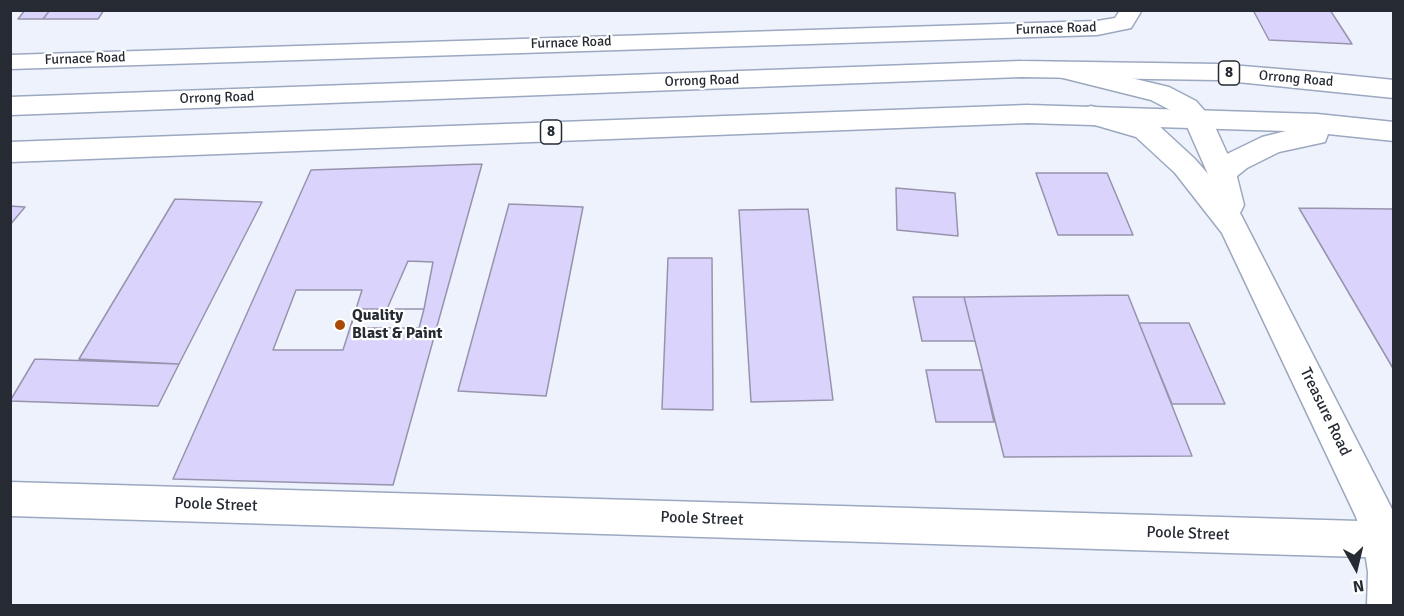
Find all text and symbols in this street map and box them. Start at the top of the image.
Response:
street label: Furnace Road [1015,19,1097,39]
street label: Furnace Road [530,33,612,53]
street label: Furnace Road [44,49,126,69]
road number: 8 [1218,61,1240,85]
street label: Orrong Road [1258,67,1334,91]
street label: Orrong Road [664,71,740,91]
street label: Orrong Road [179,88,255,108]
road number: 8 [540,120,562,144]
place label: Quality Blast & Paint [352,306,443,344]
marker: Quality Blast & Paint [333,318,347,332]
street label: Treasure Road [1295,365,1355,459]
street label: Poole Street [174,494,258,516]
street label: Poole Street [660,508,744,530]
street label: Poole Street [1146,523,1230,545]
north arrow [1326,538,1386,598]
text: N [1352,575,1365,597]

